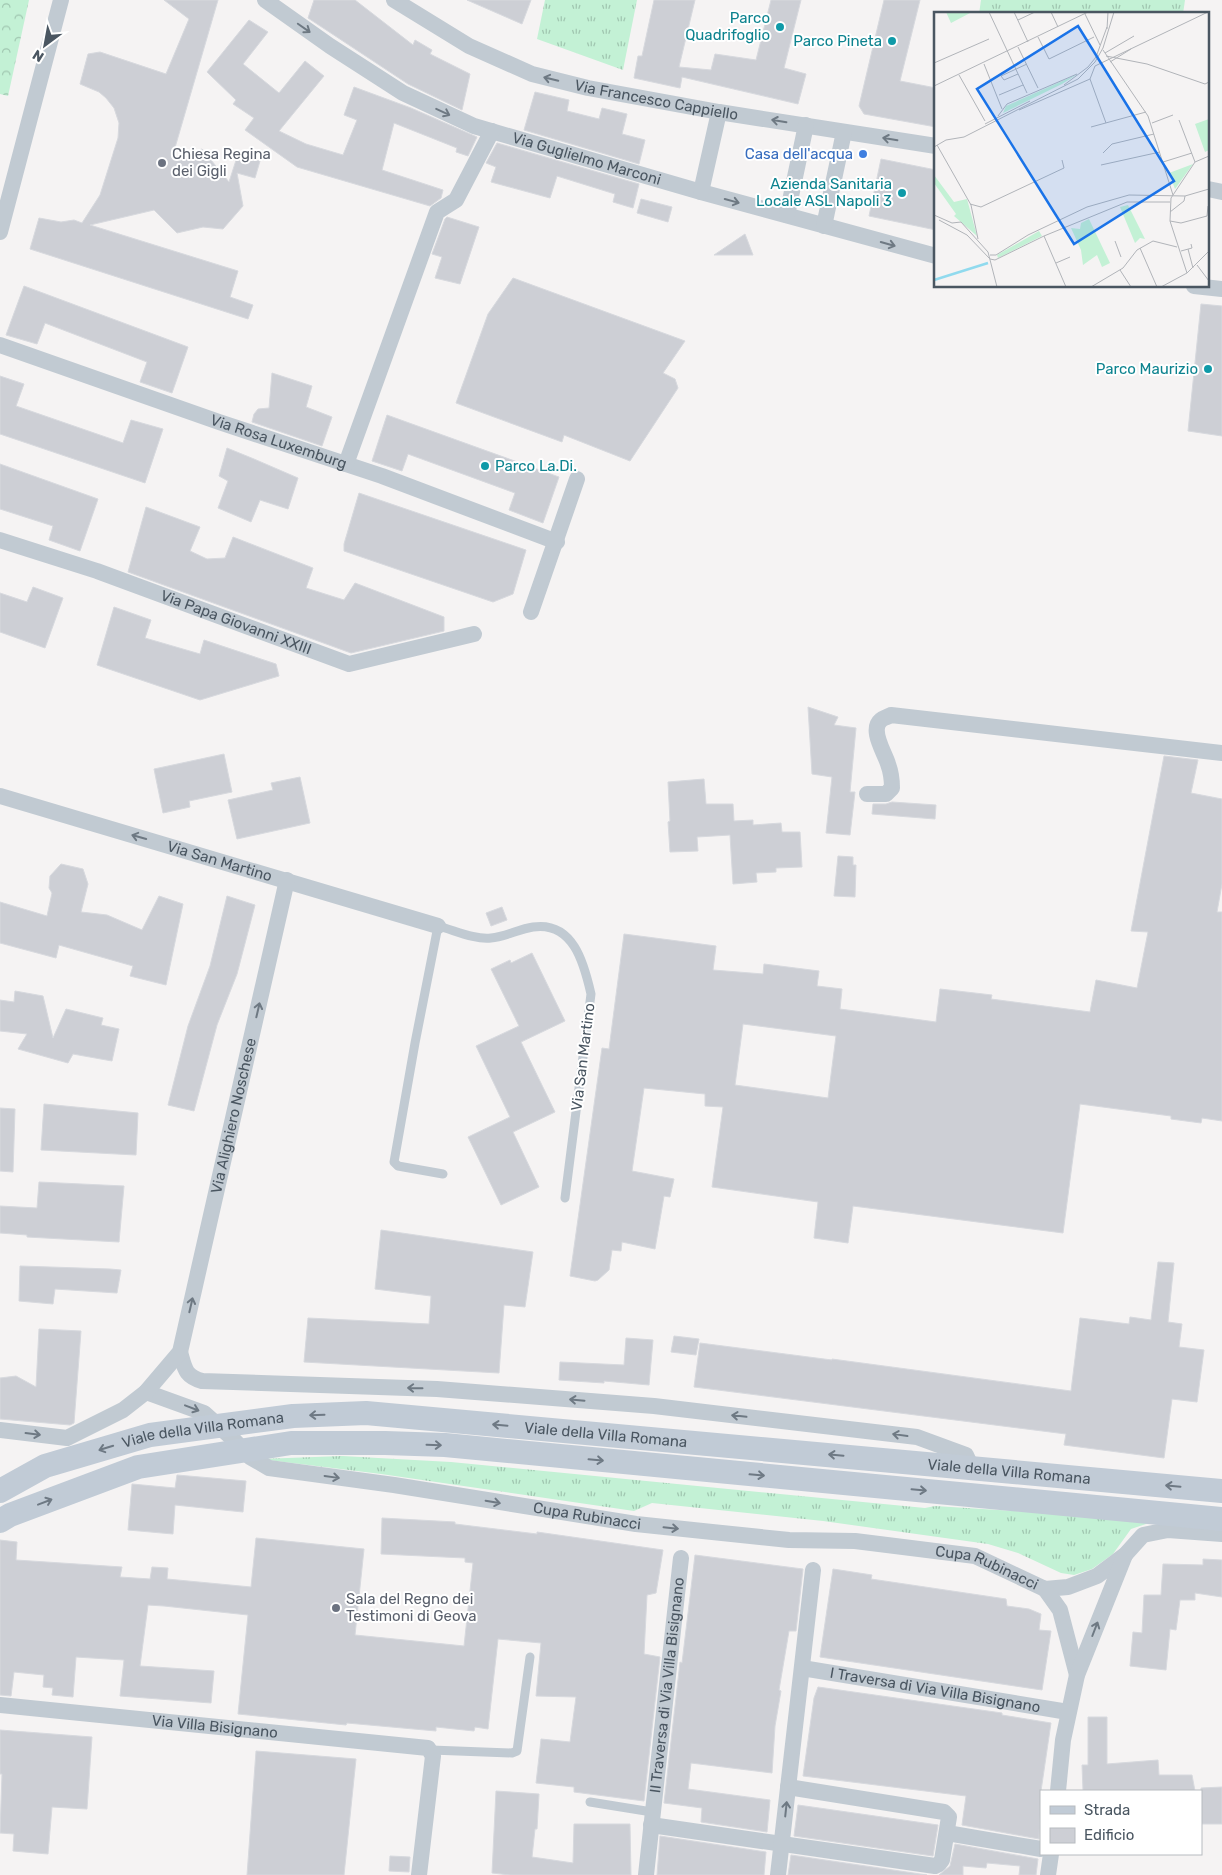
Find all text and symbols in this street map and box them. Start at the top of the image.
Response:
place label: Parco Quadrifoglio [685,9,770,44]
inset map [934,12,1210,288]
north arrow [20,20,70,70]
marker: Parco Quadrifoglio [774,21,786,33]
one-way arrow [297,23,311,33]
place label: Parco Pineta [793,32,882,50]
marker: Parco Pineta [886,35,898,47]
text: N [30,46,47,65]
one-way arrow [543,74,559,83]
street label: Via Francesco Cappiello [573,76,739,124]
one-way arrow [435,108,450,117]
one-way arrow [771,116,787,126]
street label: Via Guglielmo Marconi [510,129,663,189]
one-way arrow [882,134,898,144]
place label: Chiesa Regina dei Gigli [172,145,271,180]
place label: Casa dell'acqua [745,145,853,163]
marker: Casa dell'acqua [857,148,869,160]
marker: Chiesa Regina dei Gigli [156,157,168,169]
place label: Azienda Sanitaria Locale ASL Napoli 3 [756,175,892,210]
marker: Azienda Sanitaria Locale ASL Napoli 3 [896,187,908,199]
one-way arrow [724,196,740,206]
one-way arrow [880,240,896,250]
place label: Parco Maurizio [1096,360,1198,378]
marker: Parco Maurizio [1202,363,1214,375]
street label: Via Rosa Luxemburg [208,411,349,473]
place label: Parco La.Di. [495,457,577,475]
marker: Parco La.Di. [479,460,491,472]
street label: Via Papa Giovanni XXIII [158,586,314,658]
one-way arrow [132,831,148,841]
street label: Via San Martino [165,837,274,885]
one-way arrow [254,1002,263,1018]
street label: Via San Martino [567,1002,599,1112]
street label: Via Alighiero Noschese [207,1036,260,1195]
one-way arrow [187,1297,196,1313]
one-way arrow [407,1384,423,1393]
one-way arrow [569,1395,585,1405]
one-way arrow [184,1404,199,1413]
street label: Viale della Villa Romana [120,1408,285,1452]
one-way arrow [310,1410,326,1420]
one-way arrow [731,1411,747,1421]
street label: Viale della Villa Romana [523,1418,688,1451]
one-way arrow [492,1420,508,1430]
one-way arrow [25,1429,41,1439]
one-way arrow [892,1429,908,1439]
one-way arrow [425,1440,441,1450]
one-way arrow [98,1444,114,1454]
one-way arrow [828,1451,844,1460]
one-way arrow [587,1455,603,1464]
street label: Viale della Villa Romana [927,1455,1091,1488]
one-way arrow [749,1470,765,1480]
one-way arrow [324,1472,340,1482]
one-way arrow [1166,1482,1182,1491]
one-way arrow [911,1486,927,1495]
one-way arrow [36,1497,52,1506]
one-way arrow [485,1498,501,1508]
street label: Cupa Rubinacci [532,1499,642,1533]
one-way arrow [663,1523,679,1533]
street label: Cupa Rubinacci [934,1542,1041,1594]
street label: II Traversa di Via Villa Bisignano [646,1576,688,1794]
place label: Sala del Regno dei Testimoni di Geova [346,1590,477,1625]
marker: Sala del Regno dei Testimoni di Geova [330,1602,342,1614]
one-way arrow [1091,1622,1100,1637]
street label: I Traversa di Via Villa Bisignano [829,1664,1042,1716]
street label: Via Villa Bisignano [151,1711,279,1742]
legend [1040,1790,1202,1855]
text: Strada [1084,1801,1130,1819]
one-way arrow [781,1802,791,1818]
text: Edificio [1084,1826,1134,1844]

